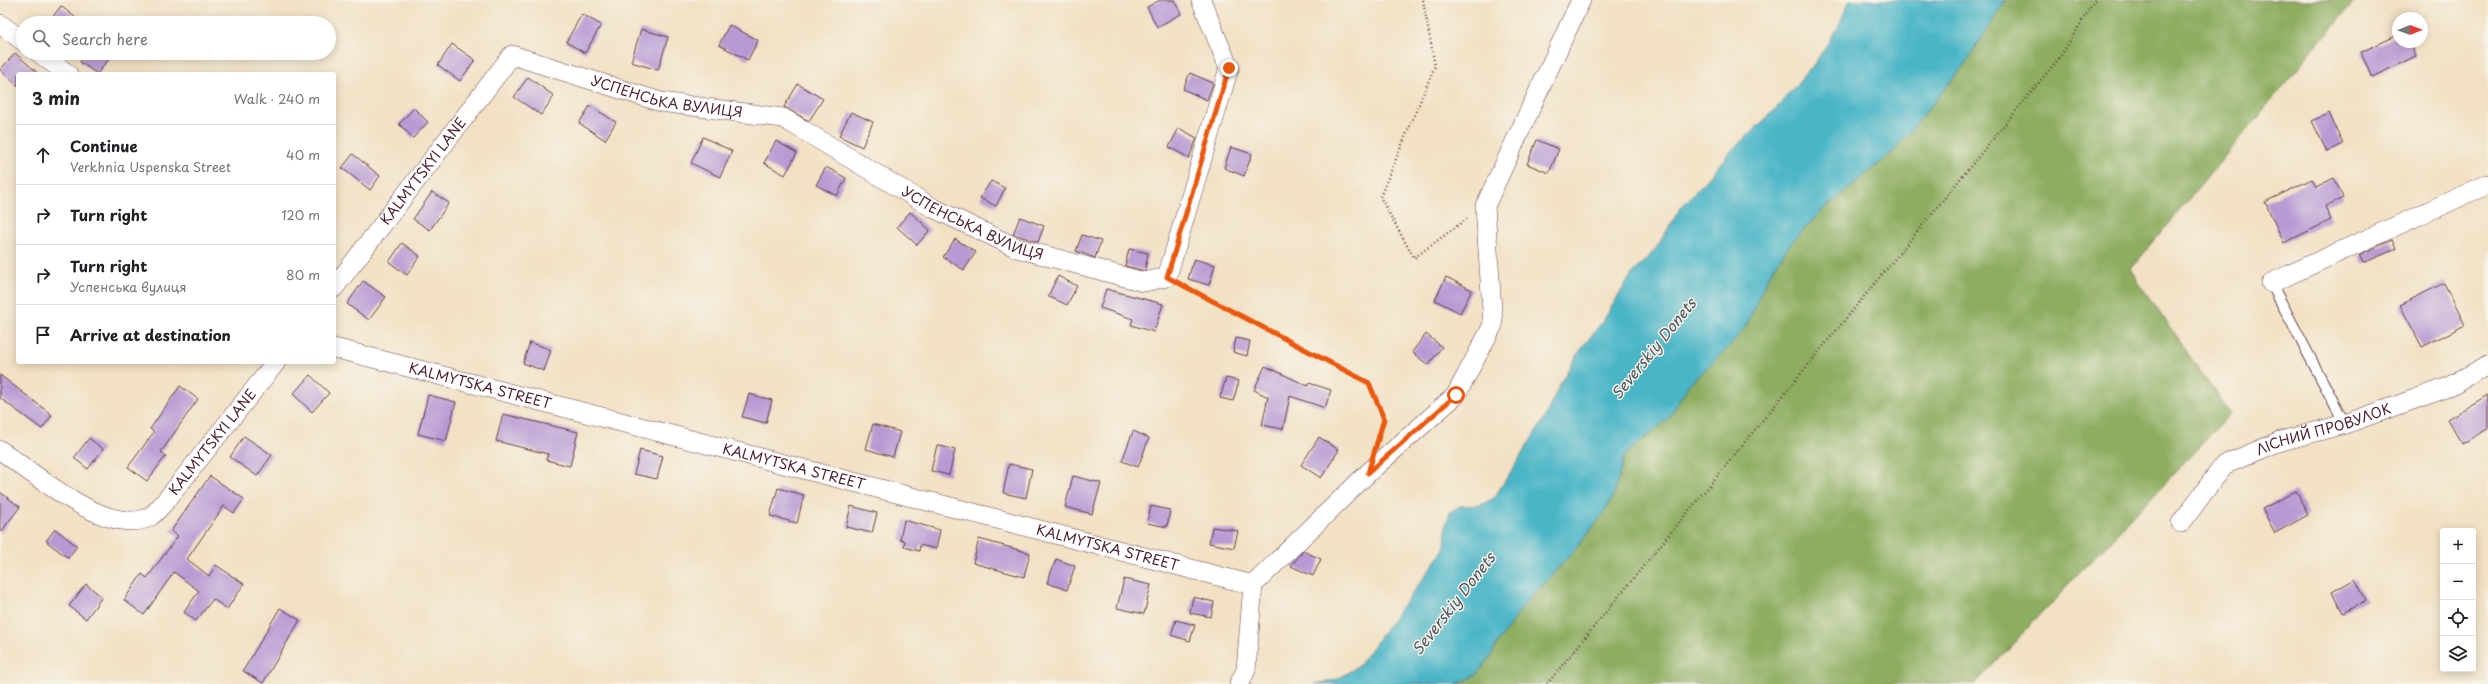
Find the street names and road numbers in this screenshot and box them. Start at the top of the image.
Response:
street label: УСПЕНСЬКА ВУЛИЦЯ [588,70,744,123]
street label: KALMYTSKYI LANE [375,113,471,229]
street label: УСПЕНСЬКА ВУЛИЦЯ [898,181,1046,265]
street label: KALMYTSKA STREET [407,357,554,414]
street label: KALMYTSKYI LANE [163,384,261,499]
street label: ЛІСНИЙ ПРОВУЛОК [2253,398,2393,460]
street label: KALMYTSKA STREET [721,438,868,495]
street label: KALMYTSKA STREET [1034,519,1182,576]

